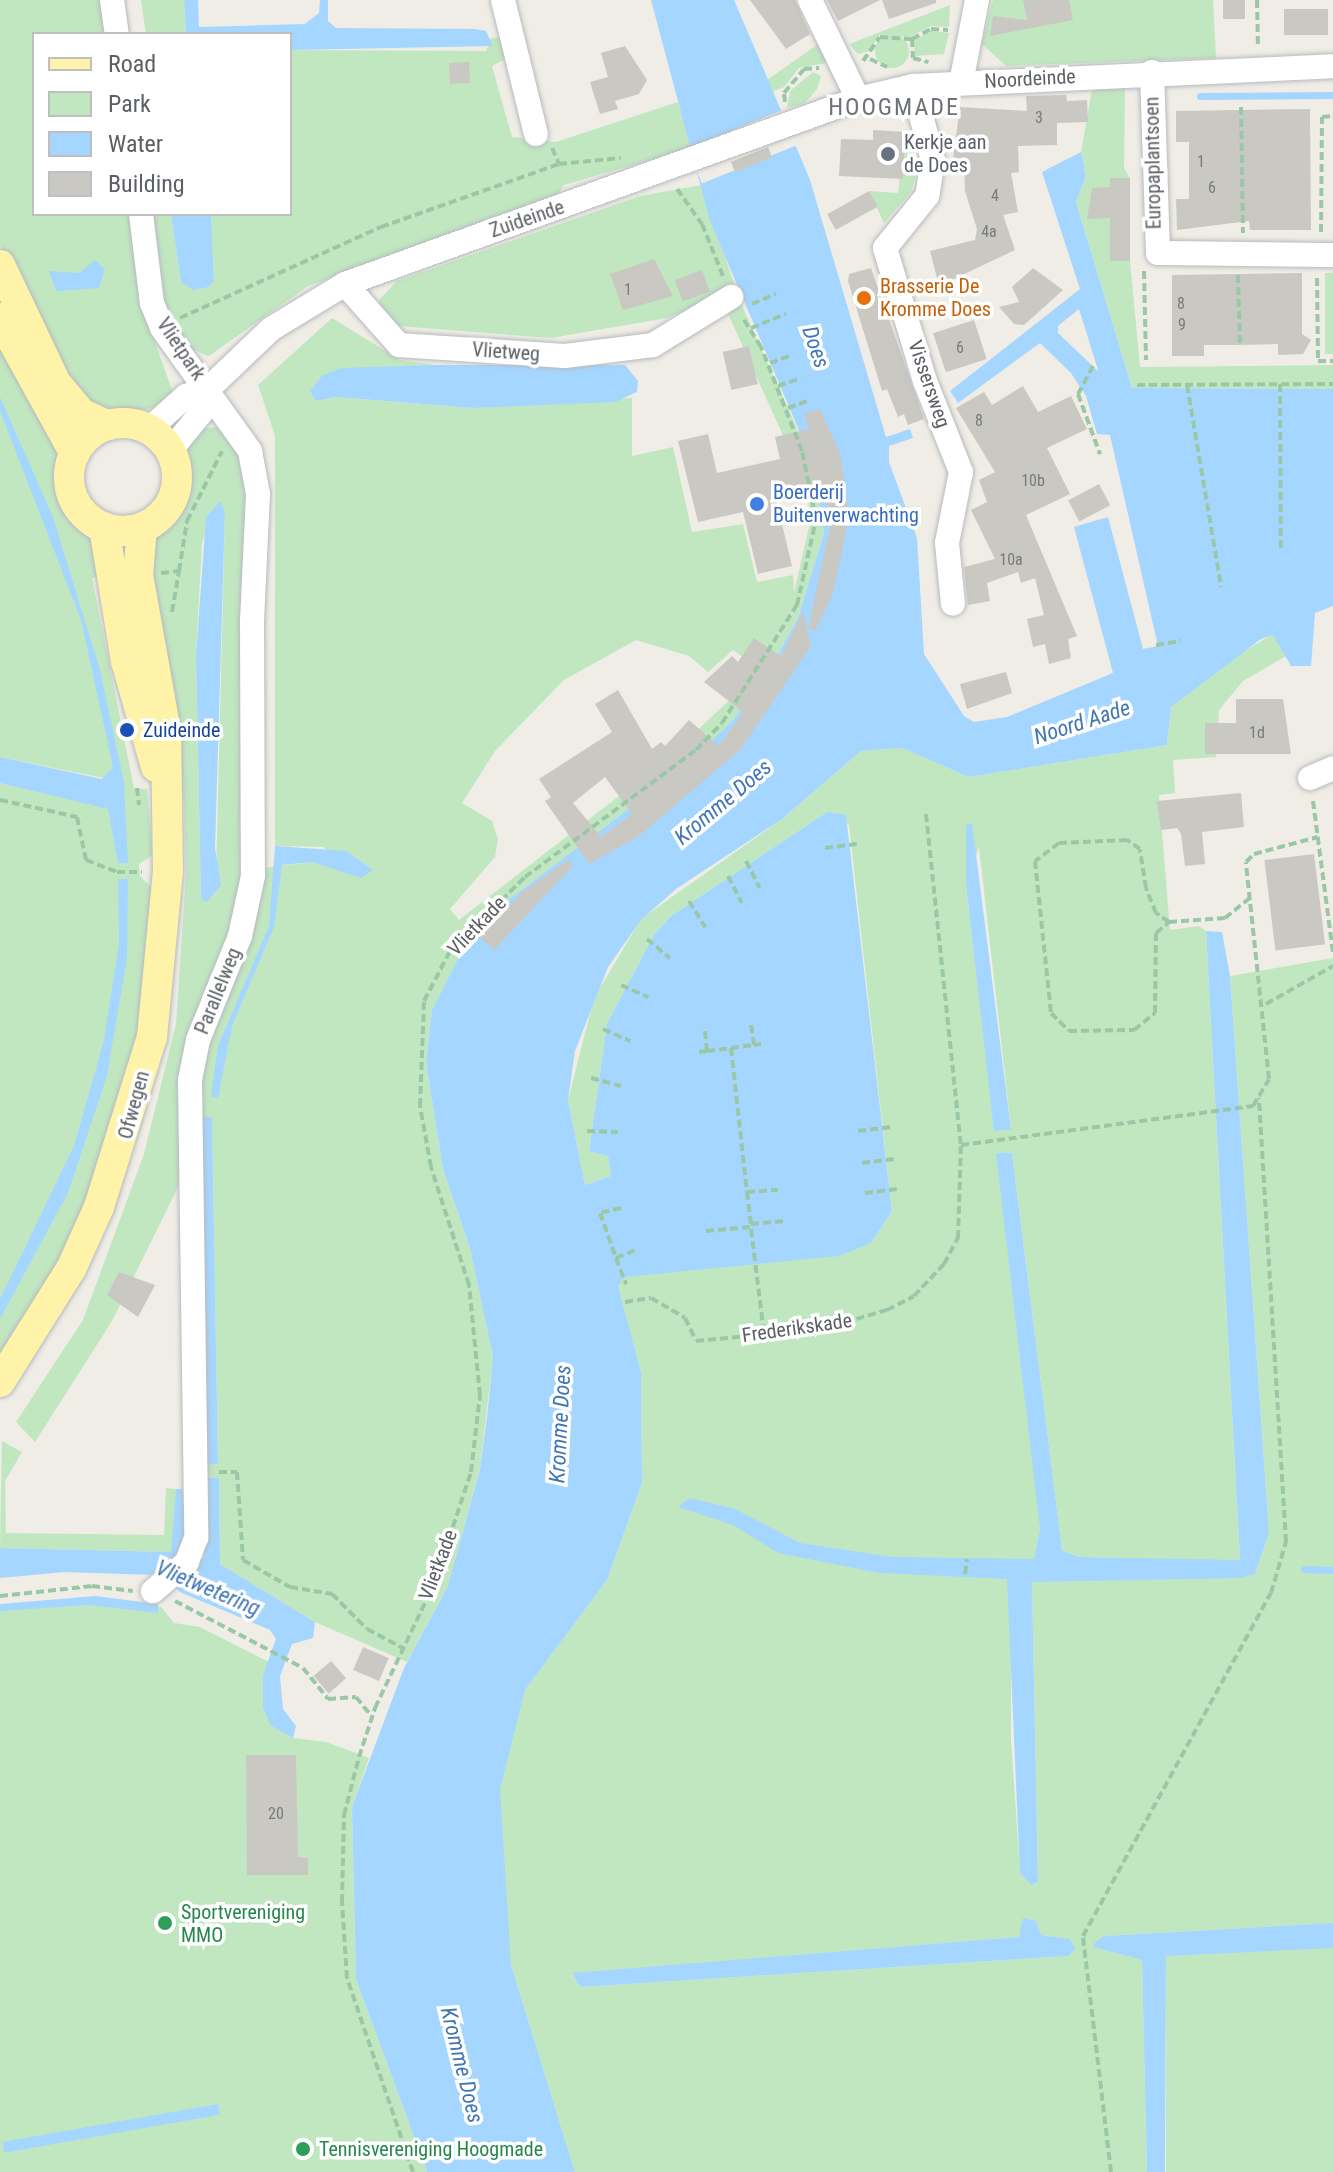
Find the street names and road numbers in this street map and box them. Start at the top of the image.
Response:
street label: Noordeinde [984,65,1076,93]
street label: Europaplantsoen [1140,96,1166,230]
street label: Zuideinde [487,195,567,243]
street label: Vlietpark [151,313,211,385]
street label: Vissersweg [903,337,955,431]
street label: Vlietweg [471,338,541,366]
street label: Vlietkade [443,891,511,961]
street label: Parallelweg [190,944,246,1038]
street label: Ofwegen [113,1068,155,1142]
street label: Frederikskade [741,1308,853,1348]
street label: Vlietkade [414,1526,462,1604]

